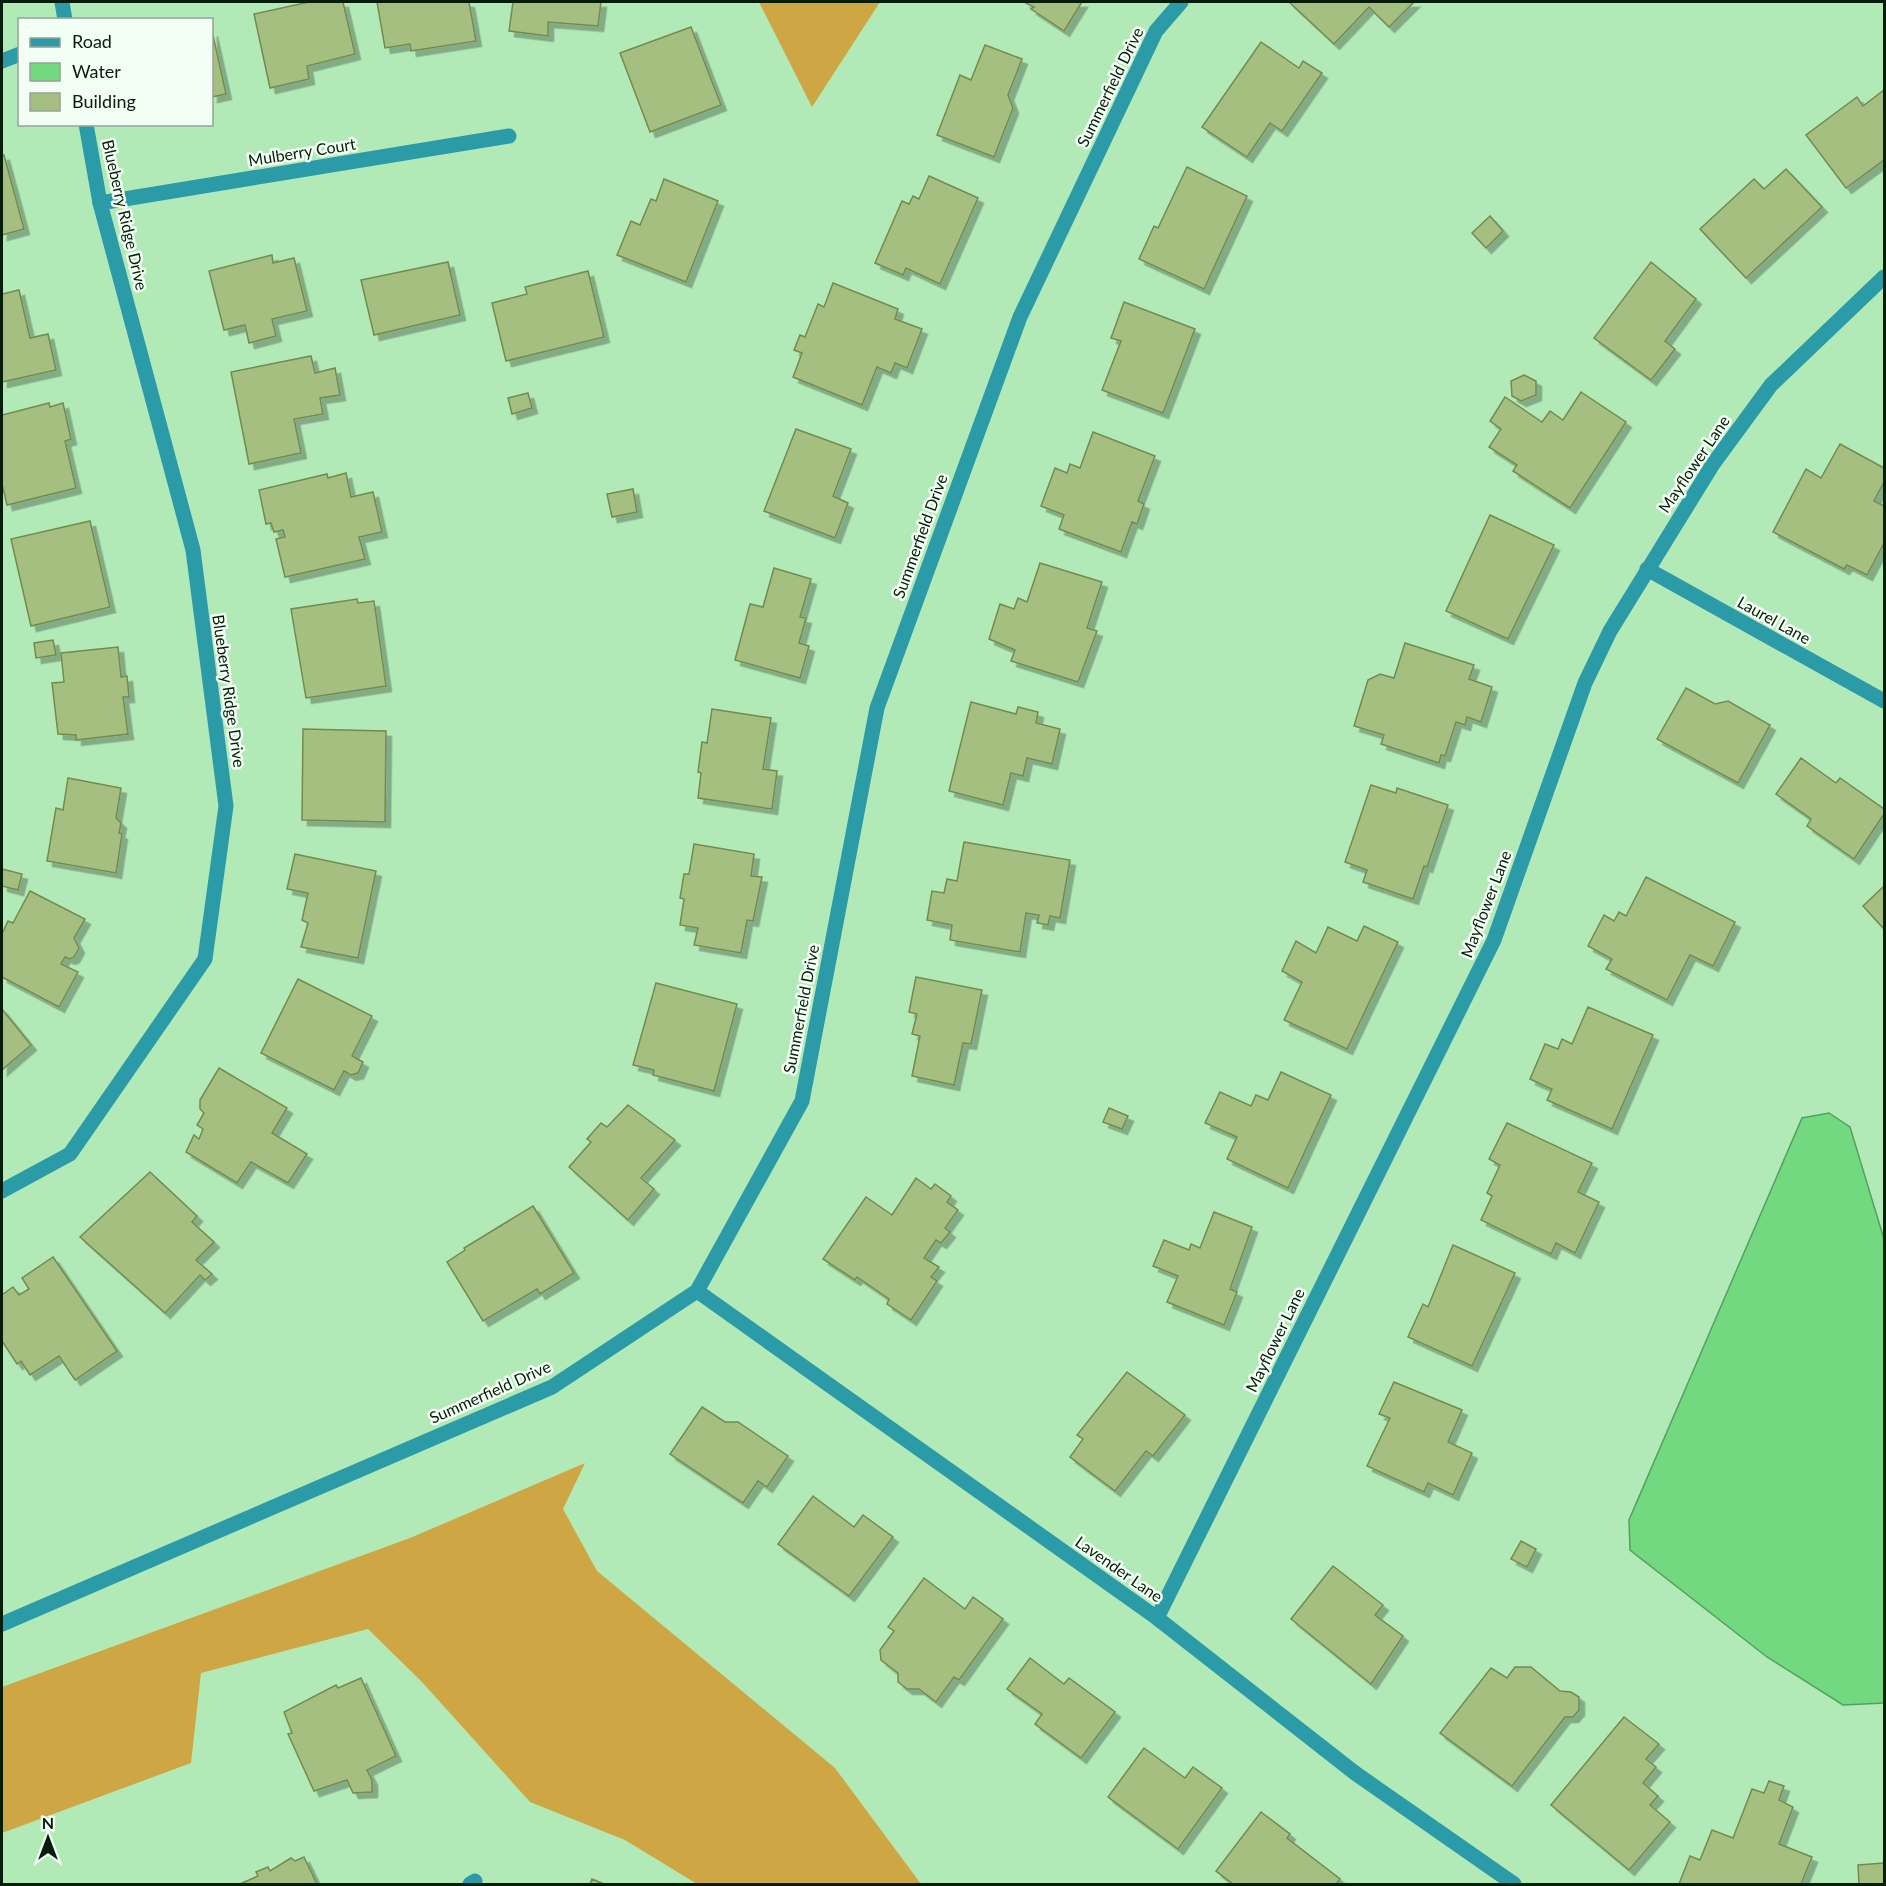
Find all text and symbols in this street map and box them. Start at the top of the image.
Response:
legend [18,18,213,126]
street label: Summerfield Drive [1072,24,1147,150]
text: Road [72,30,112,52]
text: Water [72,60,121,82]
text: Building [72,90,136,112]
street label: Mulberry Court [247,134,357,169]
street label: Blueberry Ridge Drive [99,138,152,292]
street label: Mayflower Lane [1654,412,1733,516]
street label: Summerfield Drive [888,471,951,600]
street label: Laurel Lane [1734,592,1814,647]
street label: Blueberry Ridge Drive [209,613,250,768]
street label: Mayflower Lane [1456,848,1515,960]
street label: Summerfield Drive [779,943,822,1075]
street label: Mayflower Lane [1241,1285,1308,1395]
street label: Summerfield Drive [426,1356,553,1427]
street label: Lavender Lane [1072,1532,1166,1606]
north arrow [18,1808,78,1868]
text: N [42,1813,54,1832]

